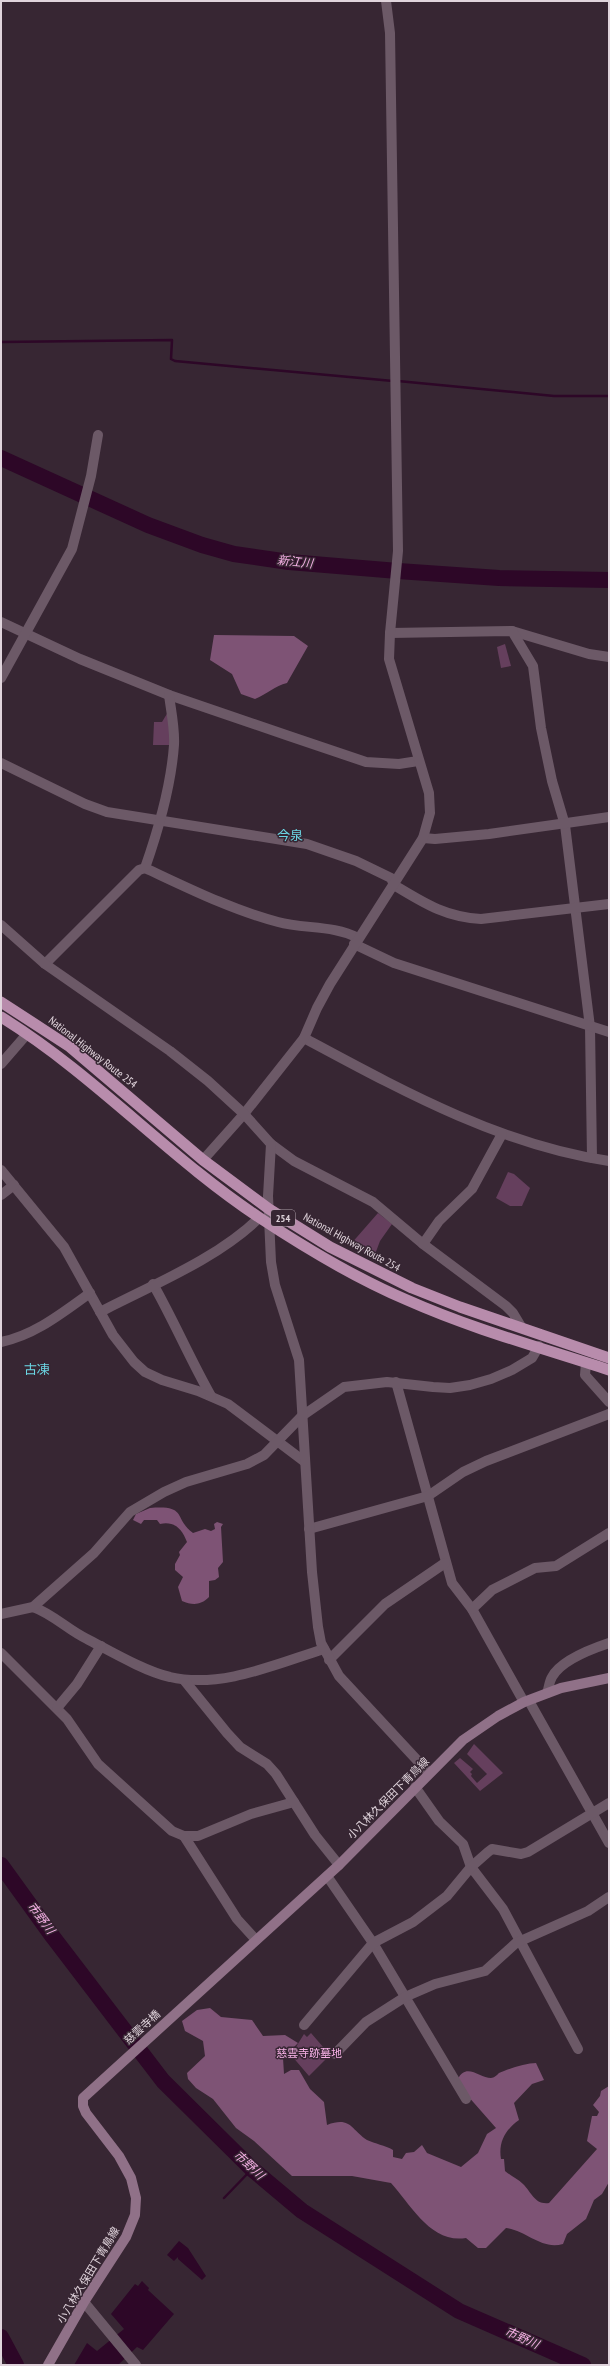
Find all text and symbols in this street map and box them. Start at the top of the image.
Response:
water label: 新江川 [276,552,316,571]
district label: 今泉 [277,827,303,844]
street label: National Highway Route 254 [46,1013,140,1091]
road number: 254 [271,1210,295,1226]
street label: National Highway Route 254 [301,1210,403,1274]
district label: 古凍 [24,1361,50,1378]
street label: 小八林久保田下青鳥線 [344,1754,432,1842]
water label: 市野川 [25,1899,59,1938]
street label: 慈雲寺橋 [121,2007,163,2047]
park label: 慈雲寺跡墓地 [276,2046,342,2060]
water label: 市野川 [231,2147,269,2184]
street label: 小八林久保田下青鳥線 [54,2224,122,2326]
water label: 市野川 [503,2323,544,2353]

